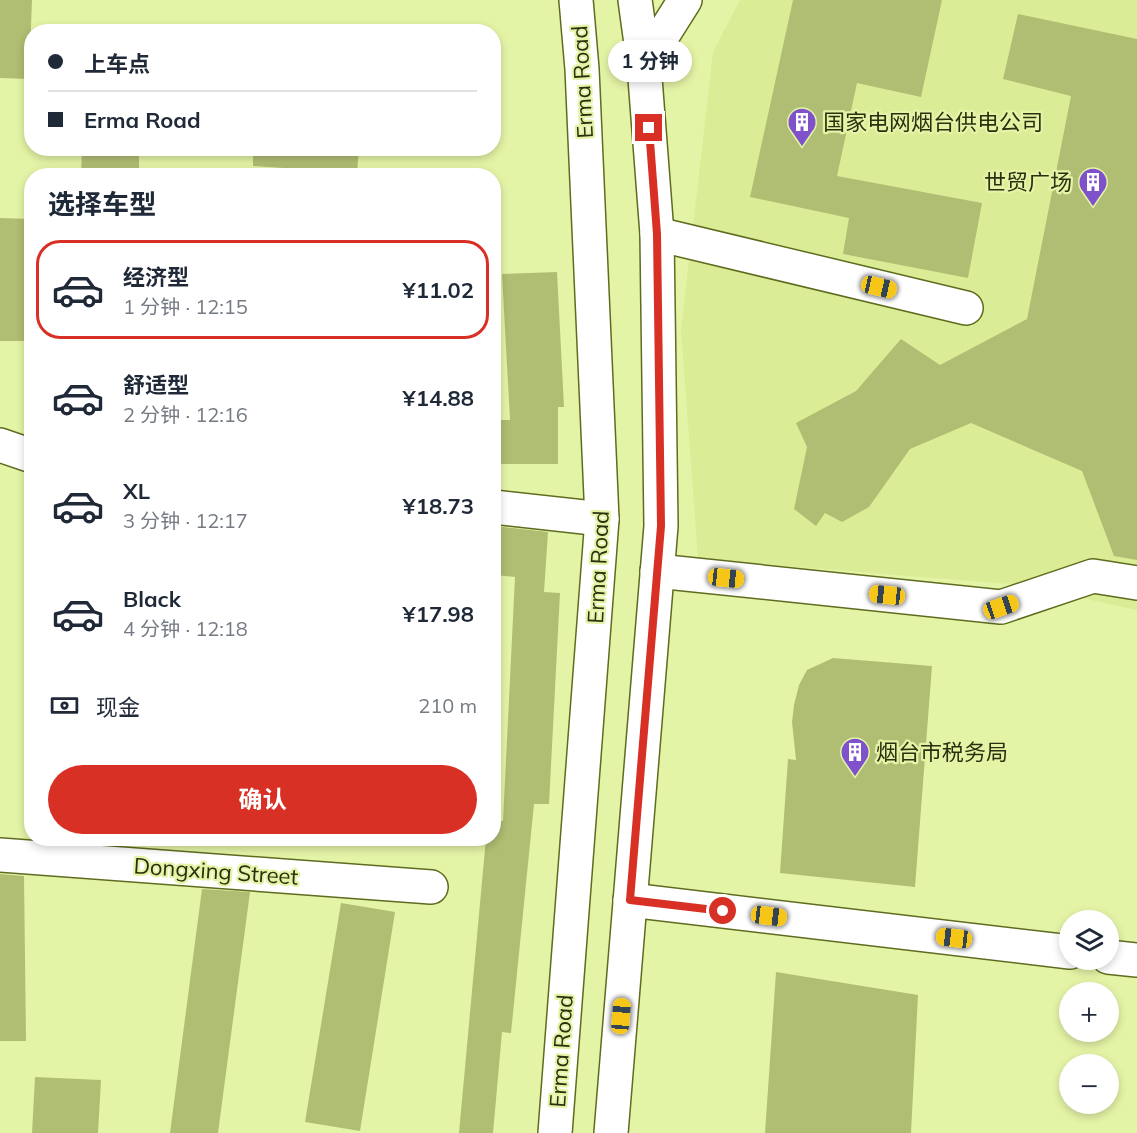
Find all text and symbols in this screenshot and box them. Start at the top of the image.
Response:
street label: Erma Road [565,25,599,139]
callout: 1 分钟 [607,41,691,83]
text: 1 分钟 [621,48,679,73]
text: 上车点 [84,50,150,78]
text: Erma Road [84,106,201,134]
building icon: 国家电网烟台供电公司 [786,106,818,148]
place label: 国家电网烟台供电公司 [823,108,1043,136]
route end [635,114,662,141]
building icon: 世贸广场 [1077,166,1109,208]
place label: 世贸广场 [984,168,1072,196]
text: 选择车型 [48,187,156,221]
icon: car [51,263,105,317]
text: 经济型 [123,263,189,291]
car [859,274,899,300]
text: ¥11.02 [403,276,474,304]
text: 1 分钟 · 12:15 [123,294,248,319]
icon: car [51,371,105,425]
text: 舒适型 [123,371,189,399]
text: ¥14.88 [403,384,474,412]
text: 2 分钟 · 12:16 [123,402,248,427]
text: XL [123,477,150,505]
icon: car [51,479,105,533]
text: ¥18.73 [403,492,474,520]
text: 3 分钟 · 12:17 [123,508,248,533]
street label: Erma Road [581,510,615,624]
car [707,567,745,589]
car [868,584,906,606]
text: Black [123,585,181,613]
icon: car [51,587,105,641]
car [981,593,1021,621]
text: ¥17.98 [403,600,474,628]
text: 4 分钟 · 12:18 [123,616,248,641]
icon: cash [48,689,81,722]
text: 现金 [96,693,140,721]
text: 210 m [418,693,477,718]
building icon: 烟台市税务局 [839,736,871,778]
place label: 烟台市税务局 [876,738,1008,766]
button: 确认 [48,765,477,834]
street label: Dongxing Street [133,851,300,891]
route start [709,897,736,924]
car [750,905,788,927]
map controls [1059,910,1119,1114]
button: layers [1059,910,1119,970]
car [935,927,973,949]
button: + [1059,982,1119,1042]
street label: Erma Road [543,994,579,1108]
car [610,997,632,1035]
button: − [1059,1054,1119,1114]

